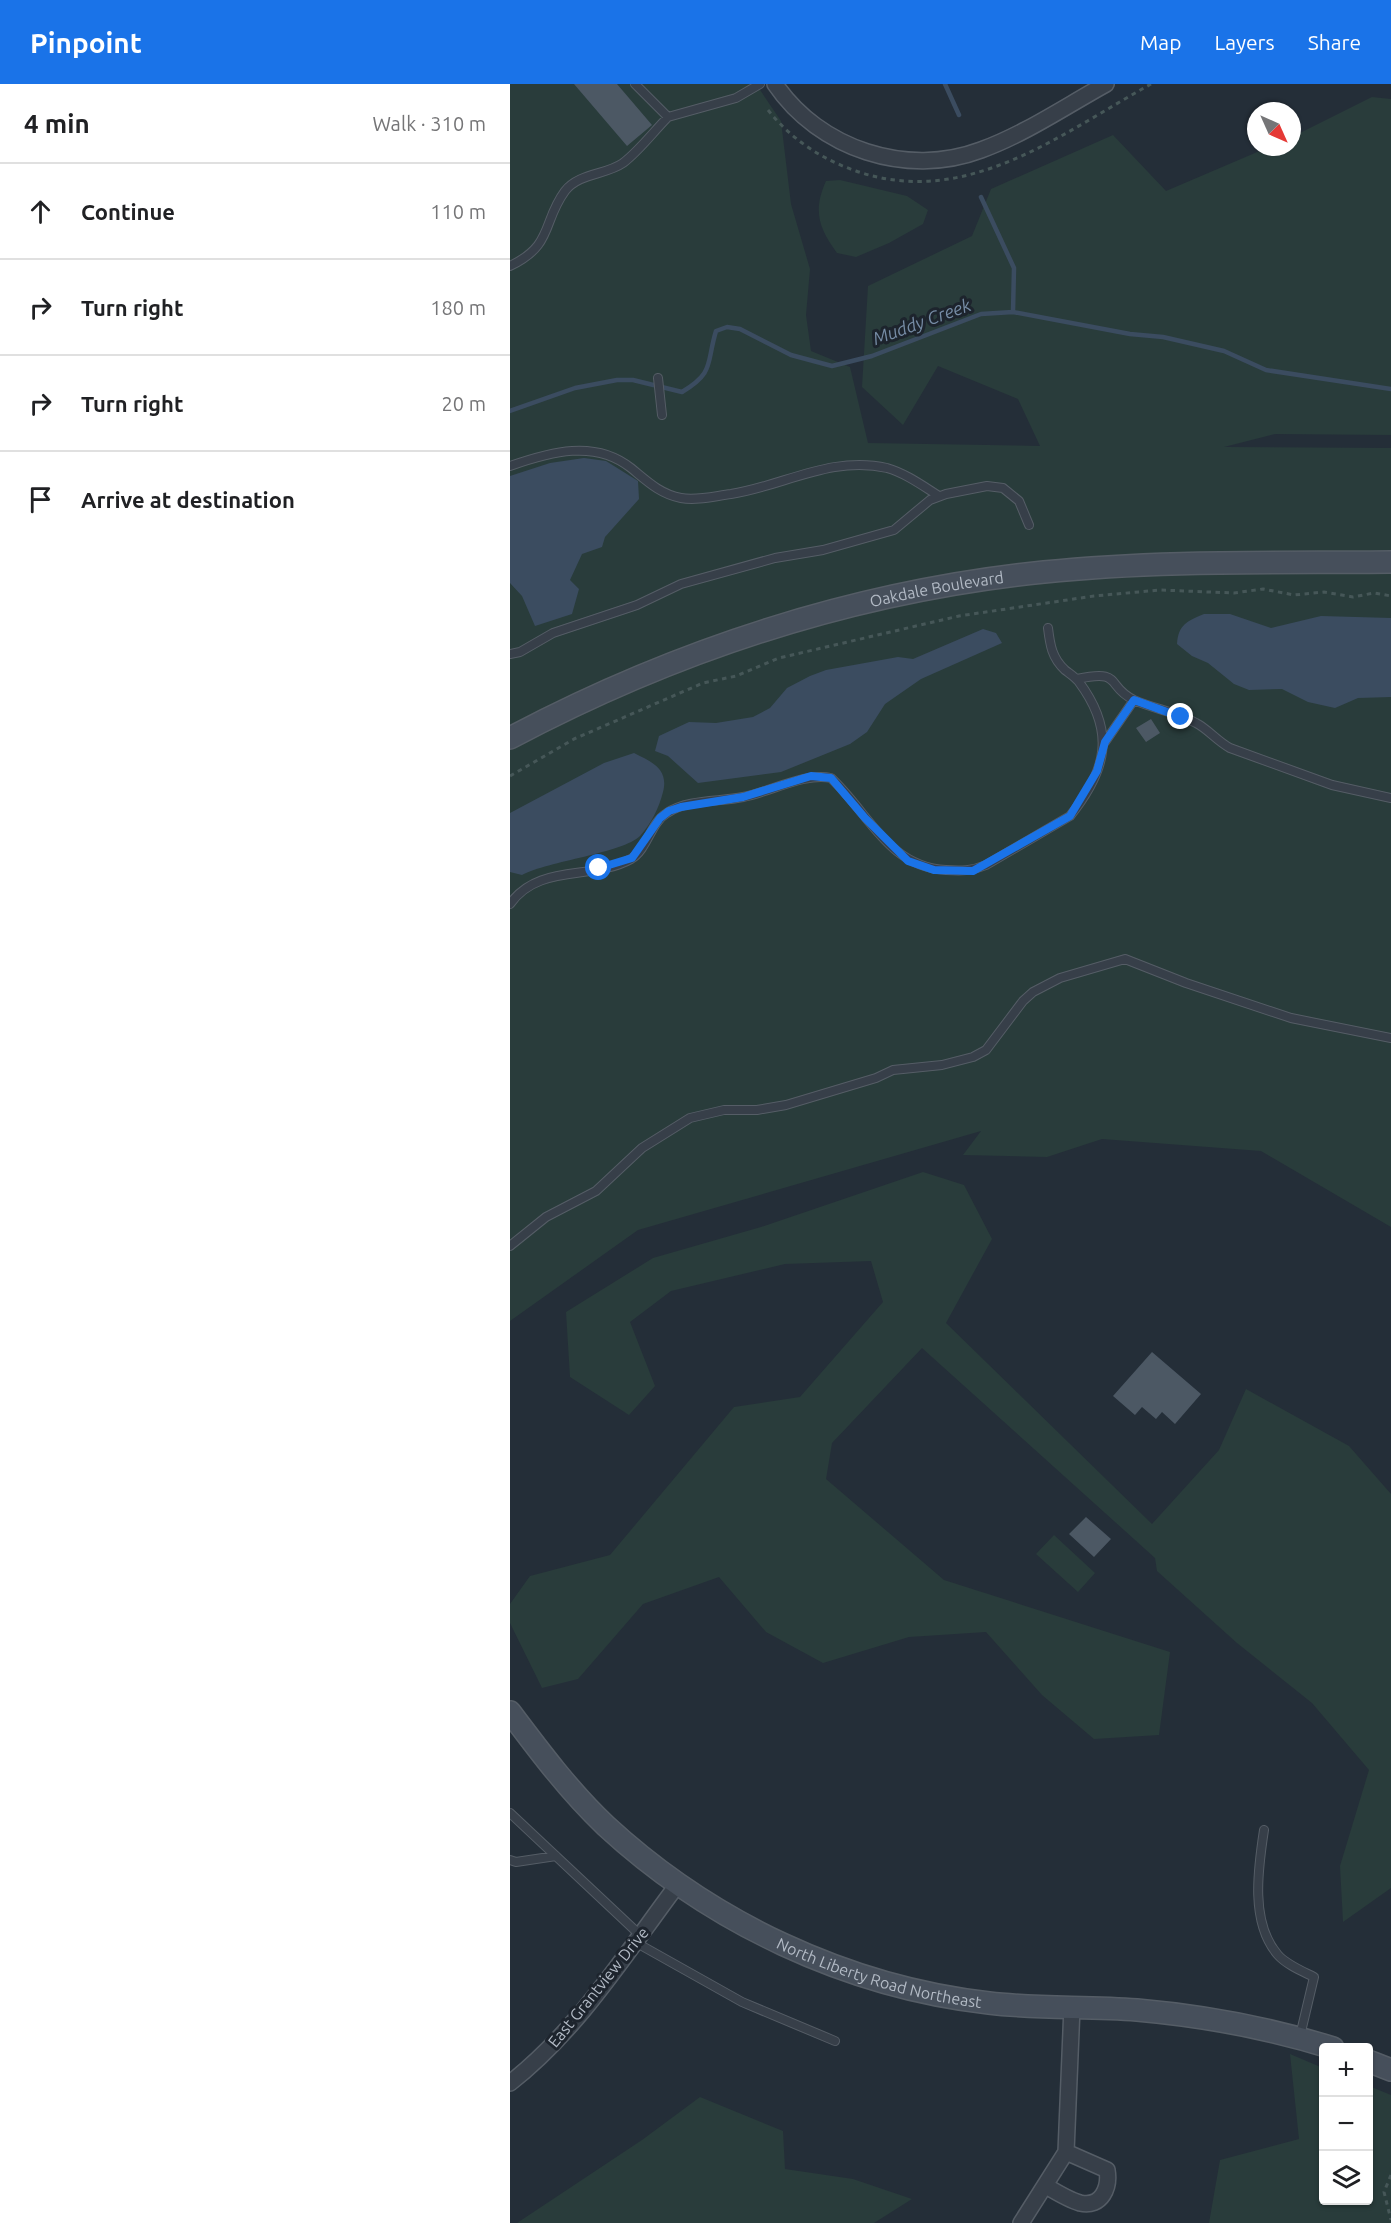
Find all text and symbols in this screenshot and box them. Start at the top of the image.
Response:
text: Pinpoint [30,27,142,58]
text: Map [1140,30,1181,54]
text: Layers [1214,30,1275,54]
text: Share [1308,30,1361,54]
north arrow [1247,102,1301,156]
text: 4 min [24,109,90,138]
text: Walk · 310 m [373,112,486,135]
icon: ahead [24,195,57,228]
text: Continue [81,199,175,224]
text: 110 m [430,200,486,223]
icon: right [24,291,57,324]
water label: Muddy Creek [870,294,974,348]
text: Turn right [81,295,183,320]
text: 180 m [430,296,486,319]
icon: right [24,387,57,420]
text: Turn right [81,391,183,416]
text: 20 m [442,392,486,415]
icon: arrive [24,483,57,516]
text: Arrive at destination [81,487,295,512]
street label: Oakdale Boulevard [868,568,1005,610]
route end [1167,703,1193,729]
route start [585,854,611,880]
street label: East Grantview Drive [544,1923,652,2051]
street label: North Liberty Road Northeast [774,1934,983,2011]
map controls [1319,2043,1373,2205]
button: + [1319,2043,1373,2097]
button: − [1319,2097,1373,2151]
button: layers [1319,2151,1373,2205]

